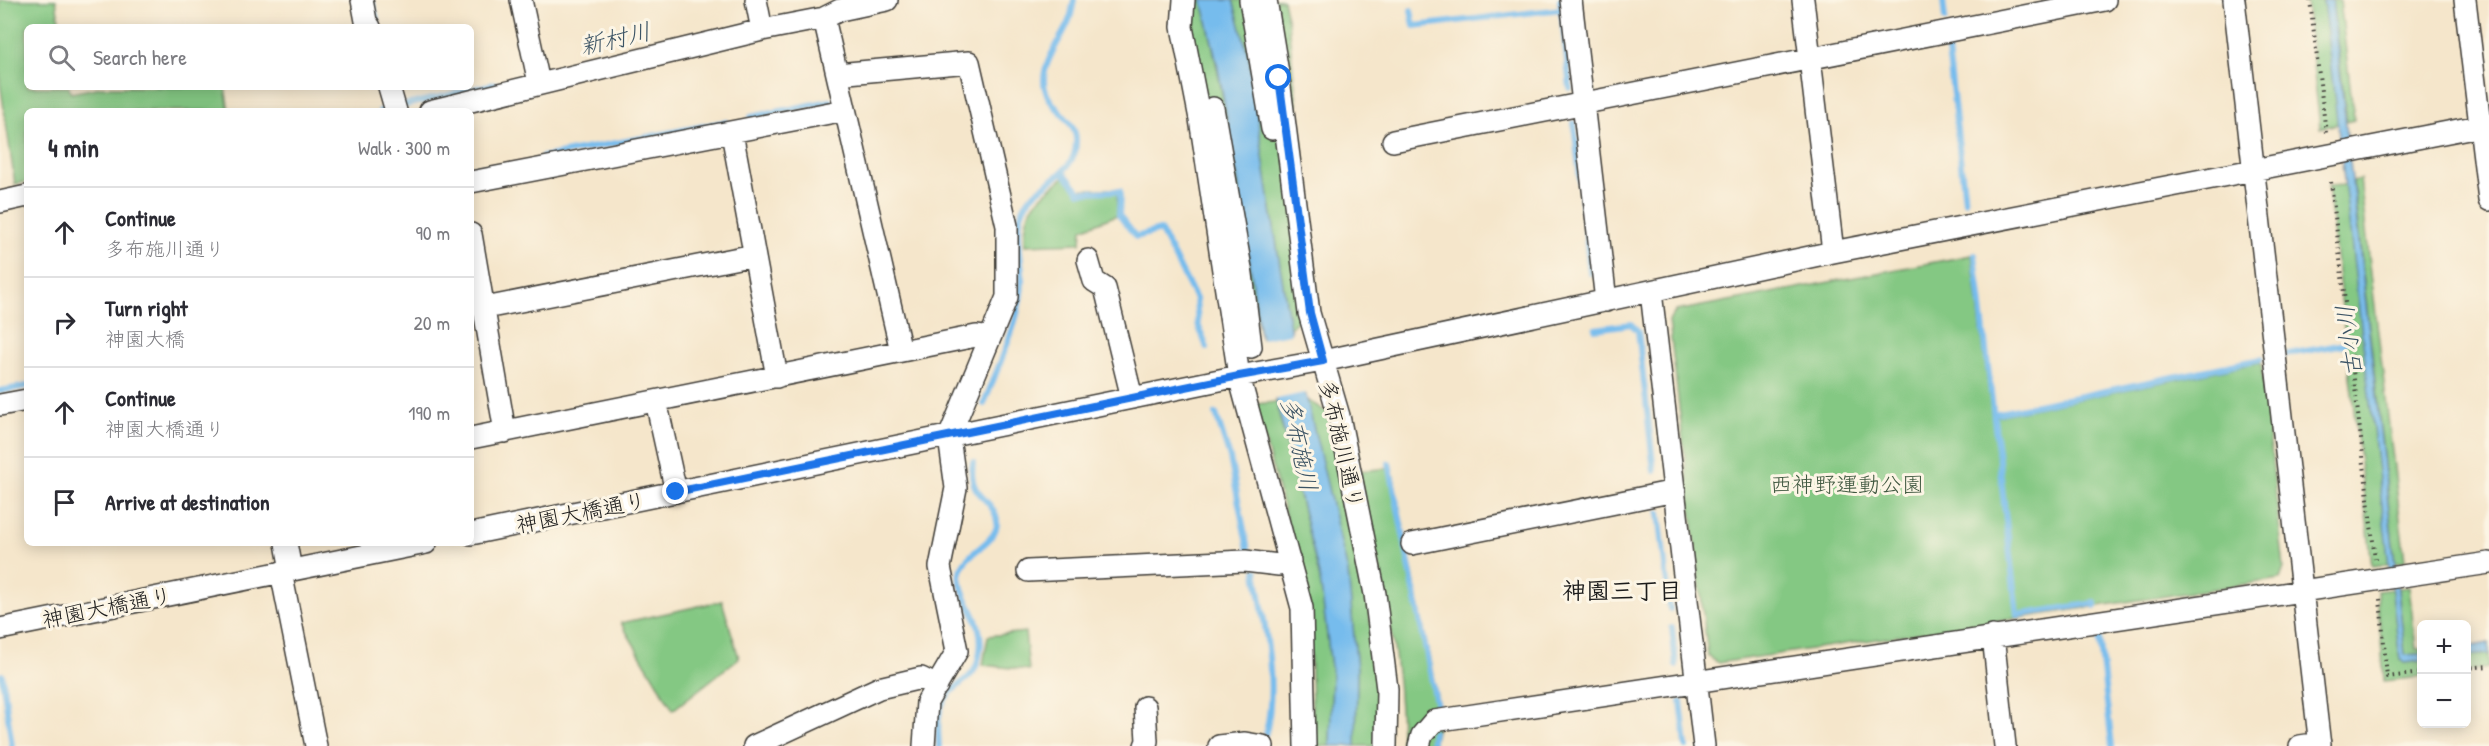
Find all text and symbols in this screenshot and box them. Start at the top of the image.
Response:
water label: 新村川 [576,14,654,62]
search box [24,24,474,90]
icon: search [45,41,78,74]
text: Search here [93,42,187,72]
route start [1265,64,1291,90]
text: 4 min [48,130,99,165]
text: Walk · 300 m [358,134,450,161]
text: Continue [105,203,176,233]
icon: ahead [48,216,81,249]
text: 90 m [416,219,450,246]
text: 多布施川通り [105,235,225,262]
text: Turn right [105,293,188,323]
water label: 古小川 [2328,303,2368,379]
icon: right [48,306,81,339]
text: 20 m [413,309,450,336]
text: 神園大橋 [105,325,185,352]
street label: 多布施川通り [1313,376,1371,512]
text: Continue [105,383,176,413]
water label: 多布施川 [1274,394,1326,494]
icon: ahead [48,396,81,429]
text: 190 m [408,399,450,426]
text: 神園大橋通り [105,415,225,442]
park label: 西神野運動公園 [1770,469,1924,499]
route end [662,478,688,504]
street label: 神園大橋通り [513,485,649,539]
icon: arrive [48,486,81,519]
text: Arrive at destination [105,487,270,517]
district label: 神園三丁目 [1562,574,1682,606]
street label: 神園大橋通り [39,580,175,634]
map controls [2417,620,2471,728]
button: + [2417,620,2471,674]
button: − [2417,674,2471,728]

